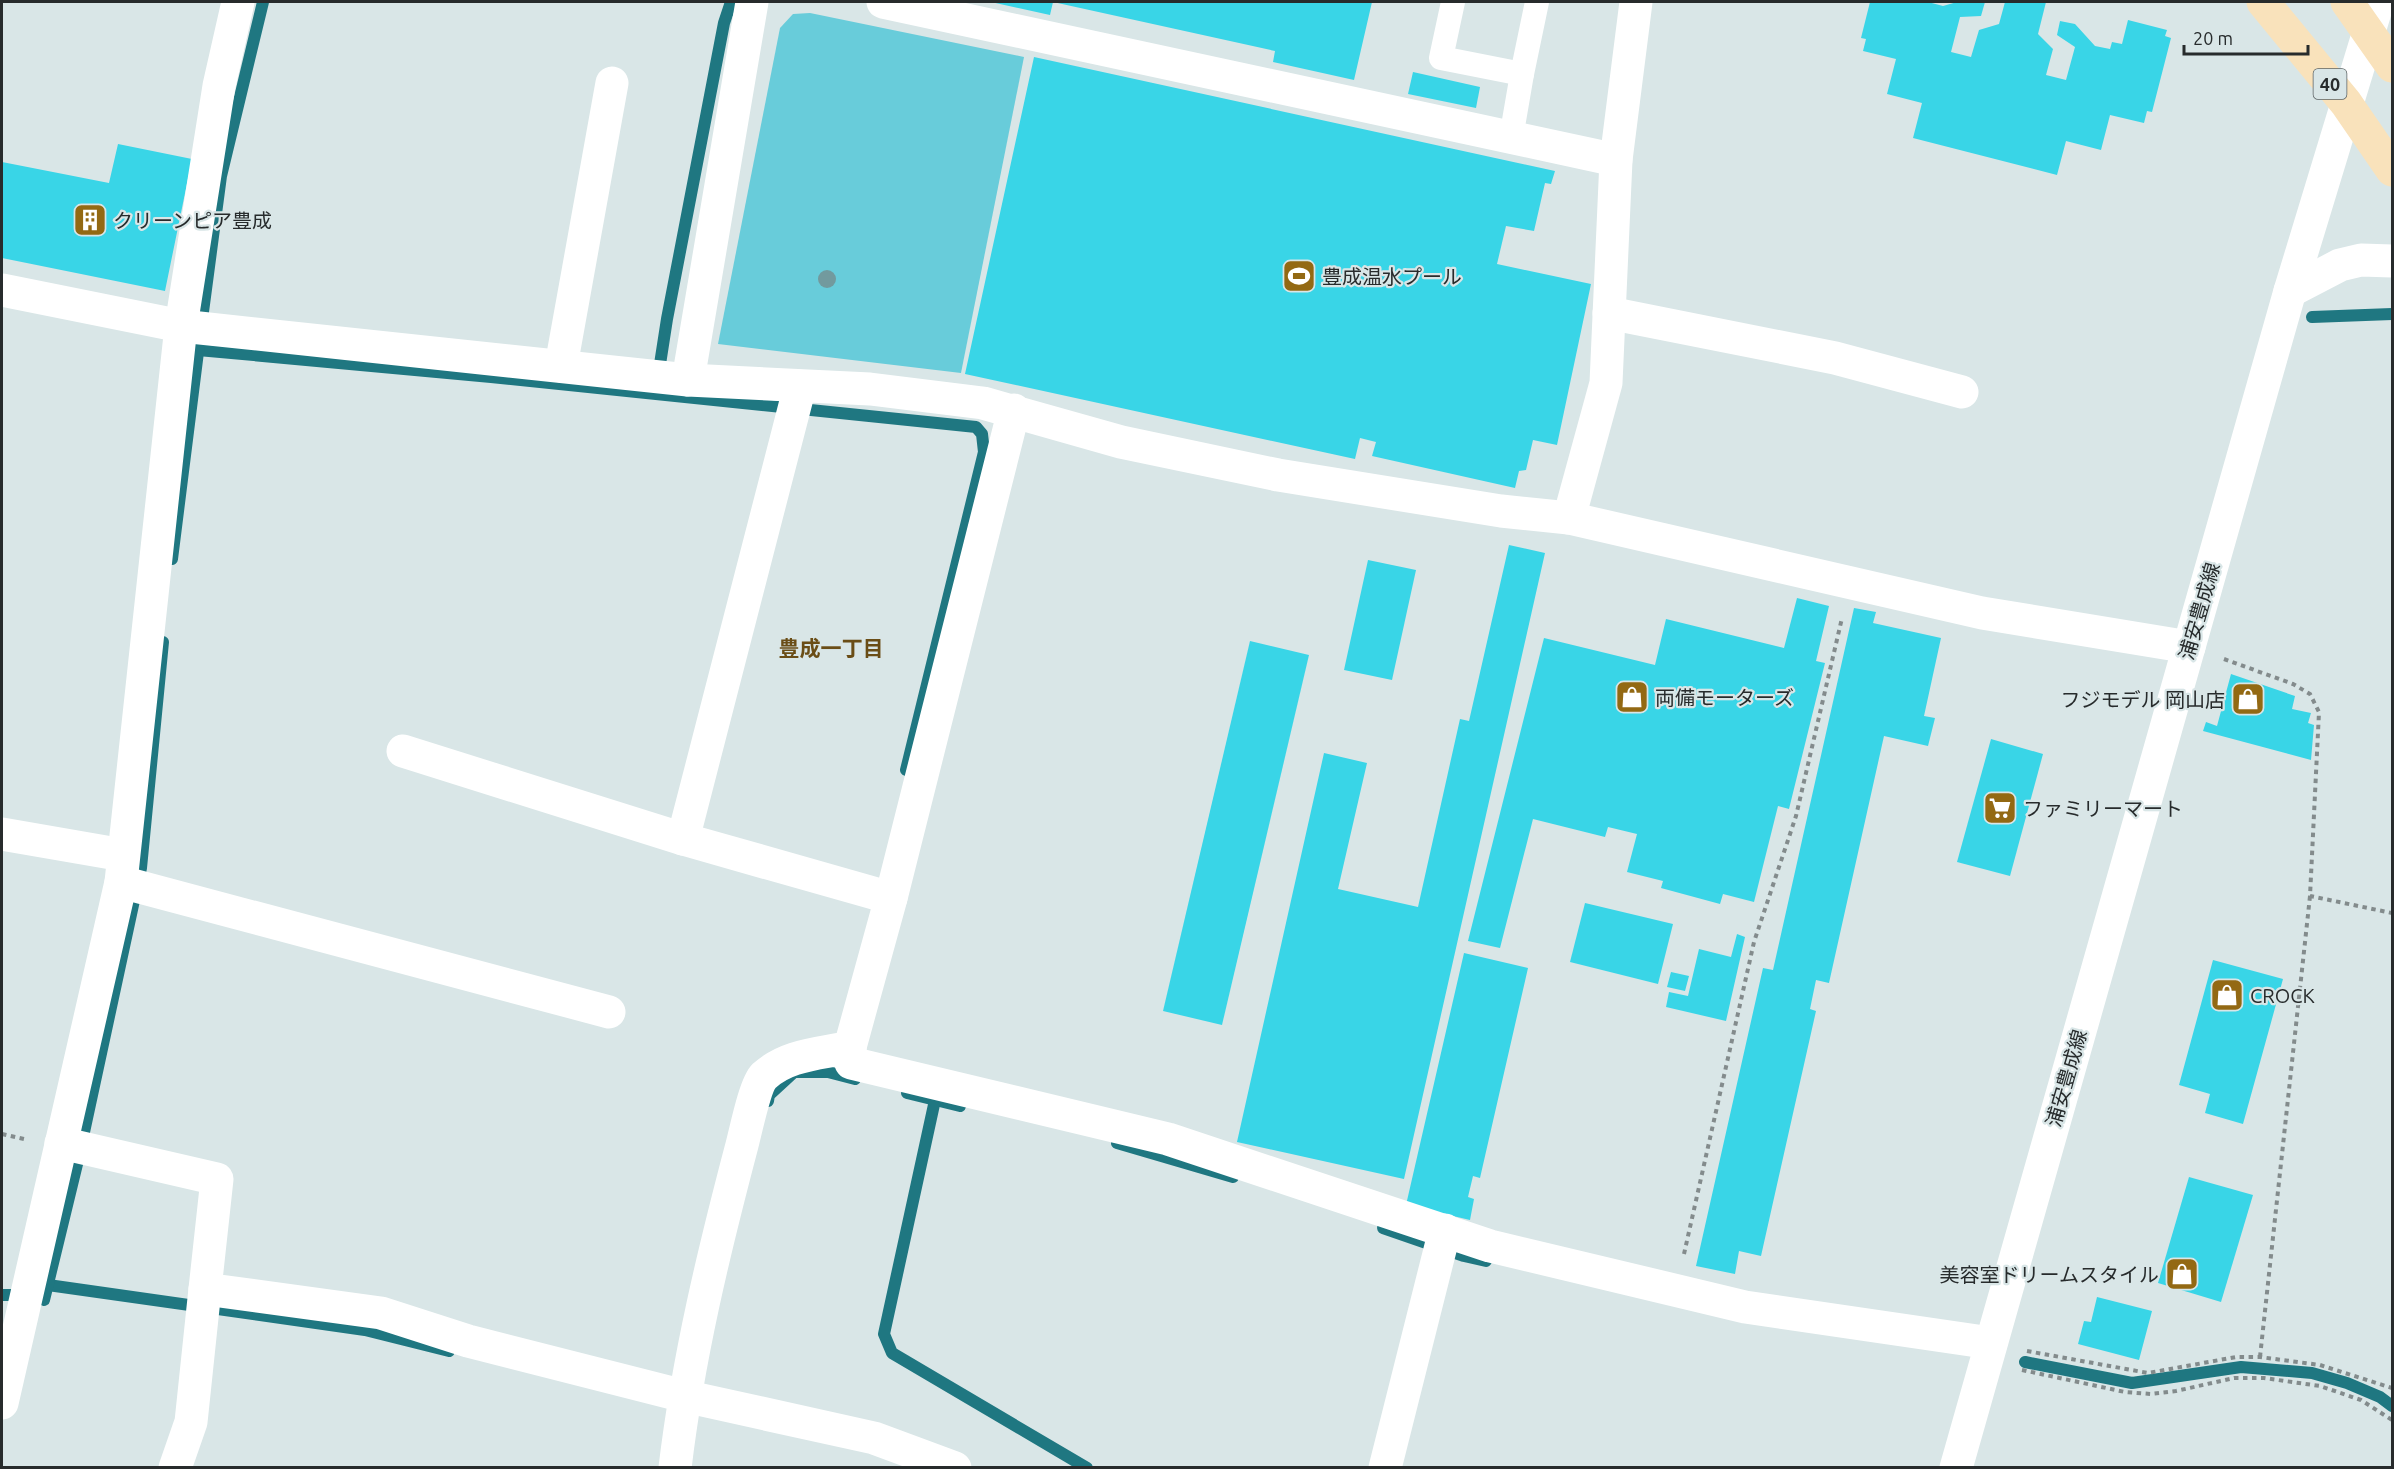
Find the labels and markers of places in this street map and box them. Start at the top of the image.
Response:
building icon: クリーンピア豊成 [72,202,108,238]
place label: クリーンピア豊成 [113,209,272,232]
sports icon: 豊成温水プール [1281,258,1317,294]
place label: 豊成温水プール [1322,265,1462,288]
shop icon: 両備モーターズ [1614,679,1650,715]
shop icon: フジモデル 岡山店 [2230,681,2266,717]
place label: 両備モーターズ [1655,686,1794,709]
place label: フジモデル 岡山店 [2060,688,2225,711]
supermarket icon: ファミリーマート [1982,790,2018,826]
place label: ファミリーマート [2023,797,2183,820]
shop icon: CROCK [2209,977,2245,1013]
place label: CROCK [2250,984,2315,1007]
shop icon: 美容室ドリームスタイル [2164,1256,2200,1292]
place label: 美容室ドリームスタイル [1940,1263,2159,1286]

